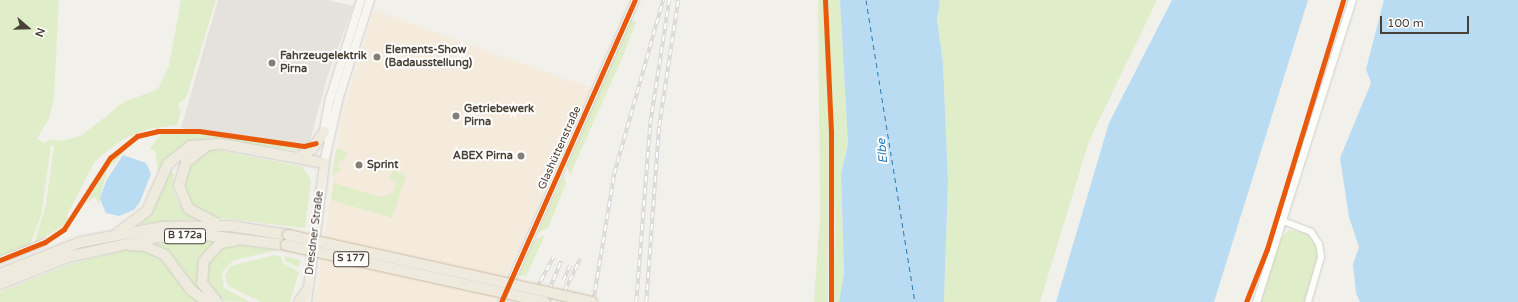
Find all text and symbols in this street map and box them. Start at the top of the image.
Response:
north arrow [8,8,48,48]
scale bar [1382,8,1471,34]
text: 100 m [1387,16,1424,30]
text: N [32,26,47,39]
place label: Elements-Show (Badausstellung) [385,44,472,70]
place label: Fahrzeugelektrik Pirna [280,50,367,76]
marker: Elements-Show (Badausstellung) [372,52,382,62]
marker: Fahrzeugelektrik Pirna [267,58,277,68]
place label: Getriebewerk Pirna [464,103,534,129]
street label: Glashüttenstraße [536,104,584,192]
marker: Getriebewerk Pirna [451,111,461,121]
water label: Elbe [875,138,891,164]
place label: ABEX Pirna [453,149,513,163]
marker: ABEX Pirna [516,151,526,161]
place label: Sprint [367,158,398,172]
marker: Sprint [354,160,364,170]
street label: Dresdner Straße [303,190,327,276]
road number: B 172a [164,228,206,244]
road number: S 177 [333,251,369,267]

